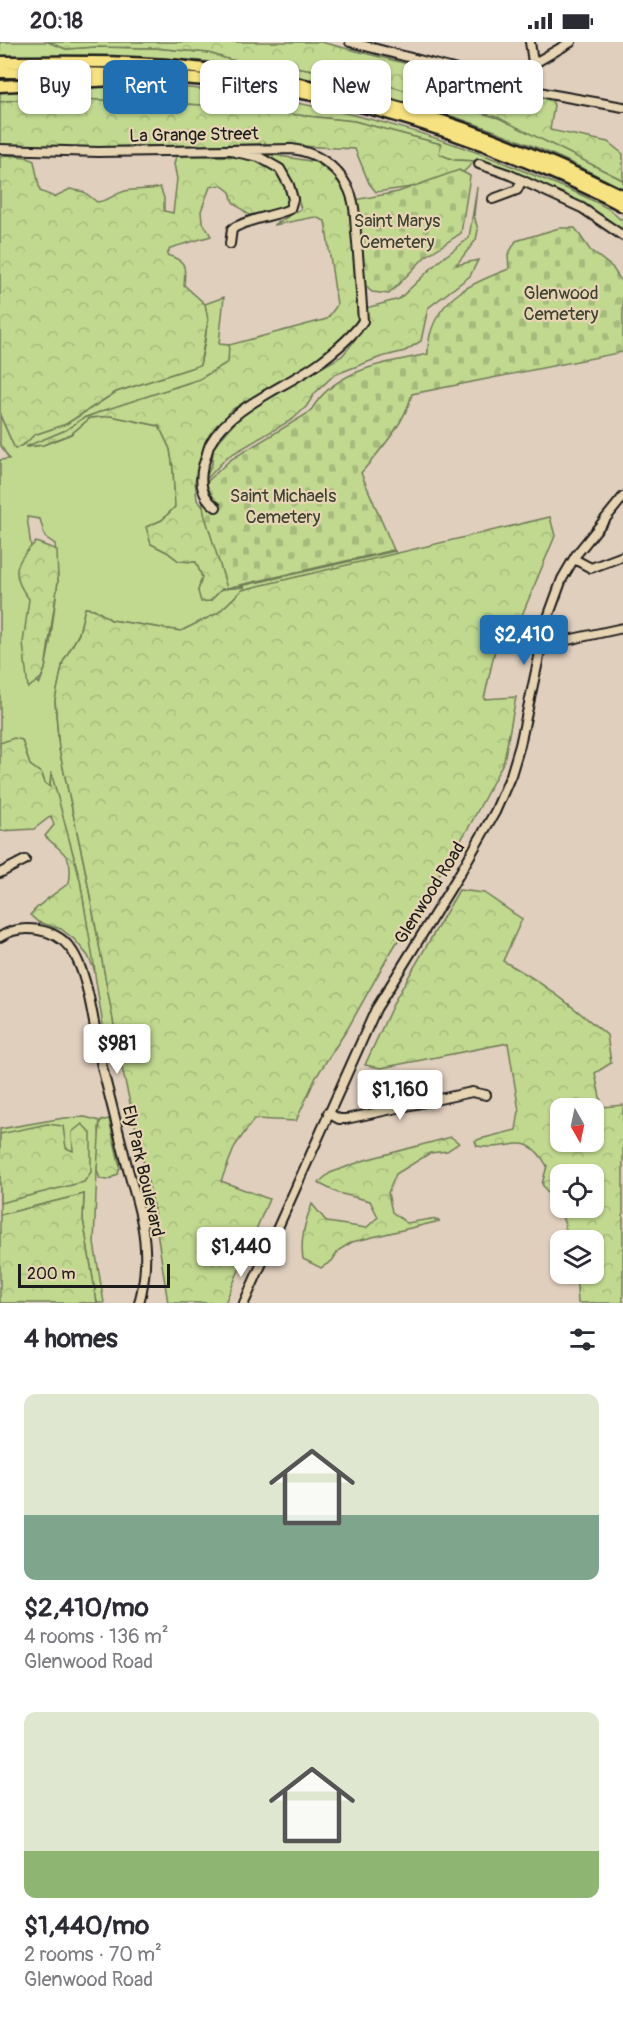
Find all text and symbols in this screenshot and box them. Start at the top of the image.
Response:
text: 20:18 [30,7,83,35]
chip: Buy [18,60,91,114]
chip: Rent [103,60,188,114]
chip: Filters [200,60,299,114]
chip: New [311,60,391,114]
chip: Apartment [403,60,543,114]
street label: La Grange Street [129,122,260,148]
park label: Saint Marys Cemetery [354,210,440,254]
park label: Glenwood Cemetery [523,282,599,326]
park label: Saint Michaels Cemetery [230,485,336,529]
pin: $2,410 [475,615,573,666]
text: $2,410 [494,622,554,647]
street label: Glenwood Road [389,838,471,948]
pin: $981 [81,1024,153,1075]
text: $981 [97,1031,137,1056]
pin: $1,160 [351,1070,449,1121]
text: $1,160 [372,1077,428,1102]
north arrow [550,1098,604,1152]
map controls [550,1098,604,1284]
street label: Ely Park Boulevard [117,1103,169,1239]
button: locate [550,1164,604,1218]
pin: $1,440 [192,1227,290,1278]
button: layers [550,1230,604,1284]
text: $1,440 [211,1234,271,1259]
scale bar [18,1261,170,1288]
text: 200 m [27,1264,75,1284]
text: 4 homes [24,1323,118,1355]
icon: filters [566,1323,599,1356]
icon: home [258,1433,366,1541]
text: $2,410/mo [24,1592,149,1624]
text: 4 rooms · 136 m² [24,1624,169,1649]
text: Glenwood Road [24,1649,153,1674]
icon: home [258,1751,366,1859]
text: $1,440/mo [24,1910,149,1942]
text: 2 rooms · 70 m² [24,1942,162,1967]
text: Glenwood Road [24,1967,153,1992]

